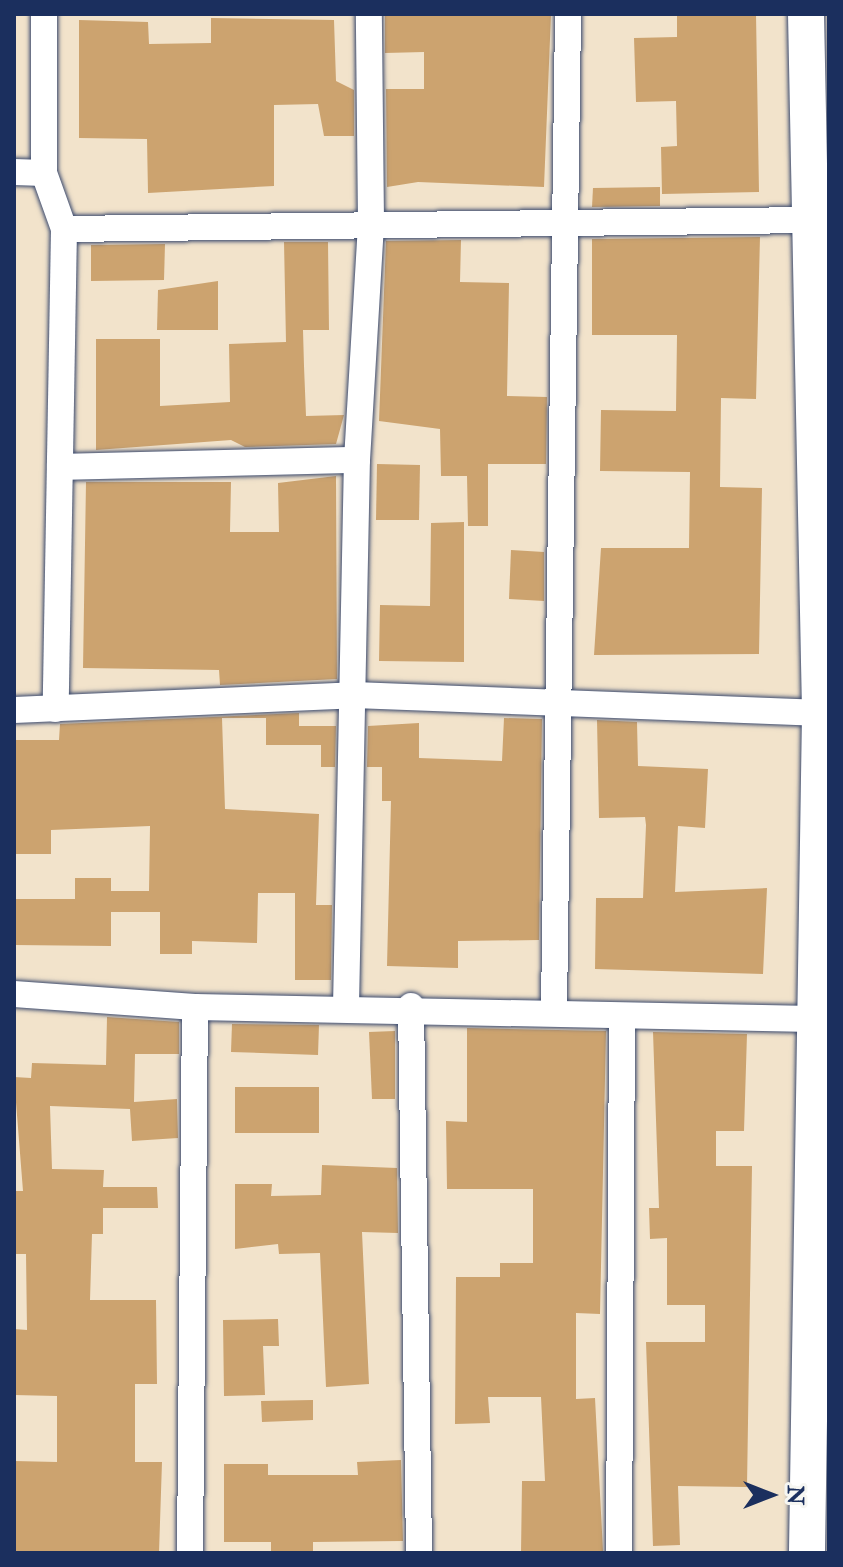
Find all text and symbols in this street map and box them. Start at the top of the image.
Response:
north arrow [731,1455,811,1535]
text: N [781,1485,809,1505]

